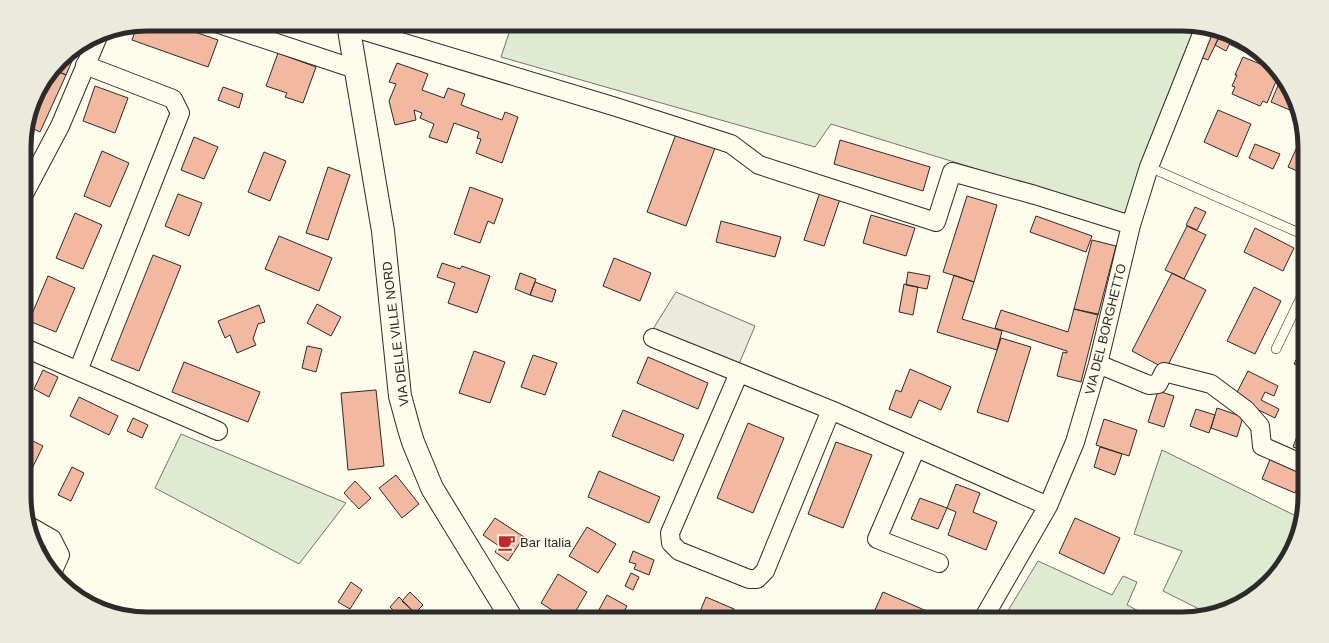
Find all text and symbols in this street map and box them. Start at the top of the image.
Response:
street label: VIA DELLE VILLE NORD [379,261,412,407]
street label: VIA DEL BORGHETTO [1082,262,1129,396]
cafe icon: Bar Italia [497,532,517,552]
place label: Bar Italia [520,535,572,550]

